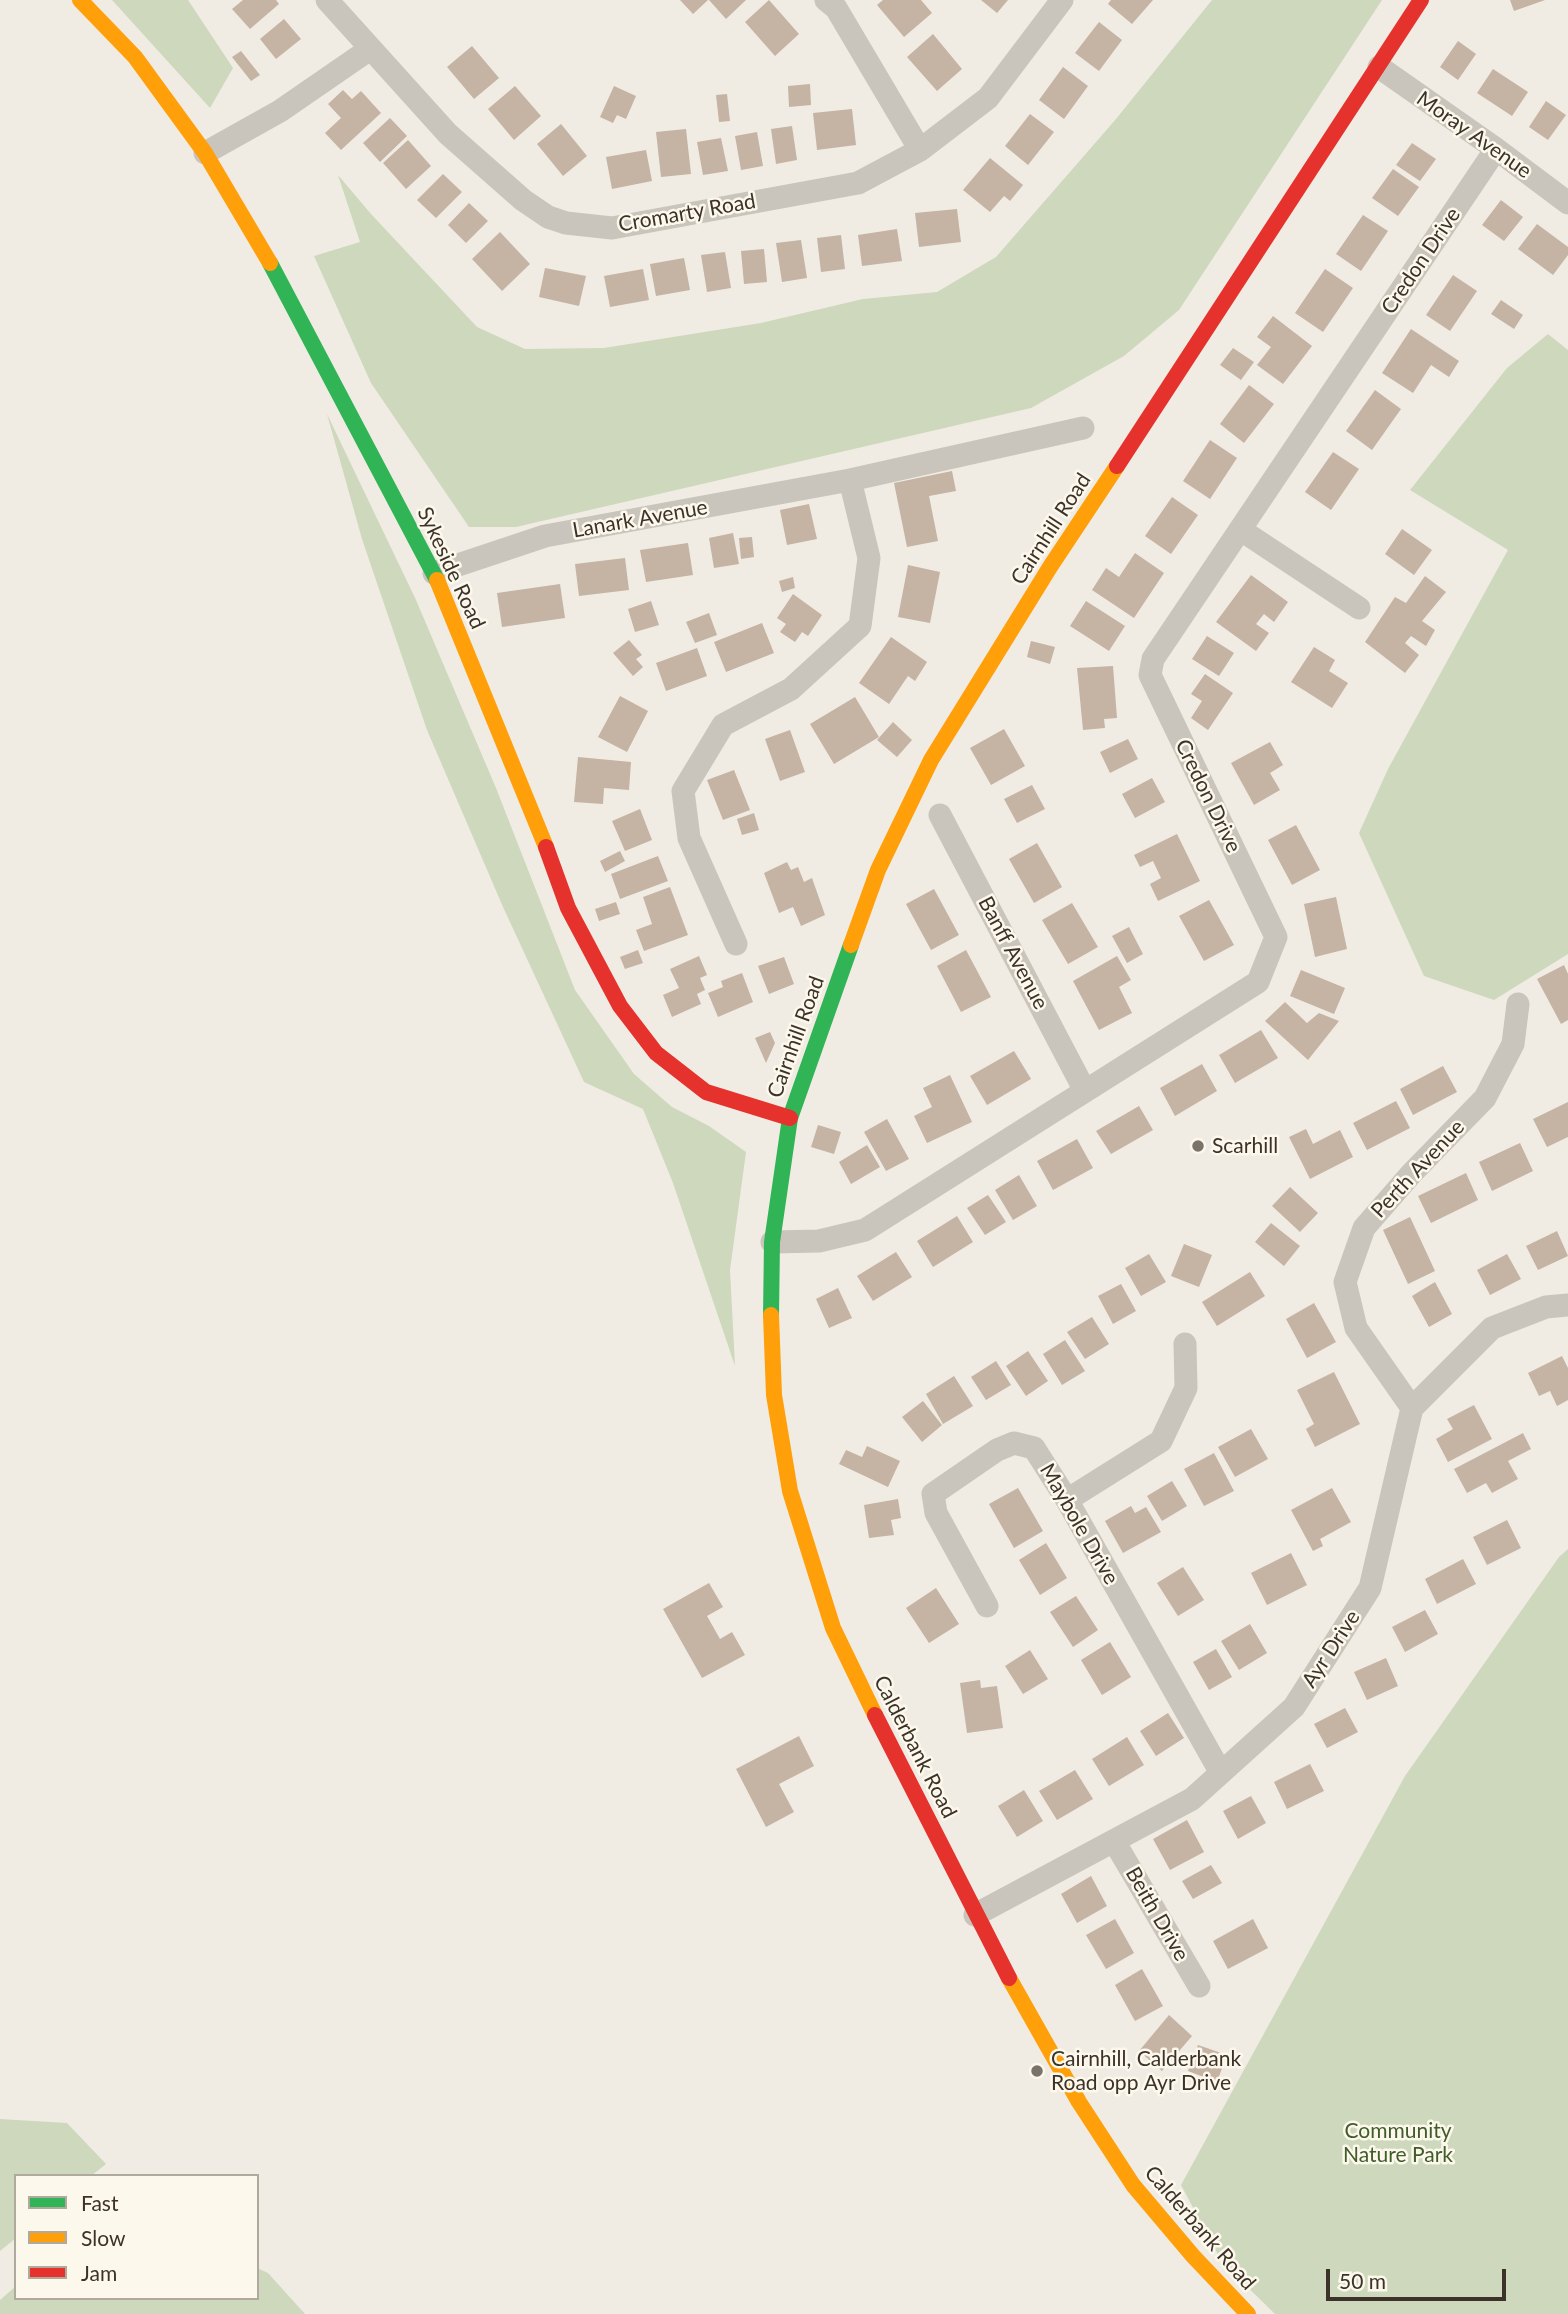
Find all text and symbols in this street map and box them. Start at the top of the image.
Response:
street label: Moray Avenue [1412,86,1536,184]
street label: Cromarty Road [616,189,758,237]
street label: Credon Drive [1376,203,1466,319]
street label: Cairnhill Road [1006,469,1096,589]
street label: Lanark Avenue [571,495,709,543]
street label: Sykeside Road [412,503,490,633]
street label: Credon Drive [1170,735,1246,857]
street label: Banff Avenue [973,892,1053,1014]
street label: Cairnhill Road [762,973,830,1101]
street label: Perth Avenue [1366,1115,1470,1223]
place label: Scarhill [1212,1133,1278,1159]
marker: Scarhill [1190,1138,1206,1154]
street label: Maybole Drive [1034,1459,1124,1589]
street label: Ayr Drive [1297,1606,1365,1692]
street label: Calderbank Road [868,1672,962,1822]
street label: Beith Drive [1120,1863,1194,1965]
place label: Cairnhill, Calderbank Road opp Ayr Drive [1051,2046,1241,2096]
marker: Cairnhill, Calderbank Road opp Ayr Drive [1029,2063,1045,2079]
park label: Community Nature Park [1343,2118,1453,2168]
street label: Calderbank Road [1139,2161,1261,2295]
legend [14,2174,259,2300]
text: Fast [81,2190,118,2215]
text: Slow [81,2225,125,2250]
scale bar [1330,2254,1510,2298]
text: Jam [81,2260,117,2285]
text: 50 m [1339,2268,1386,2293]

